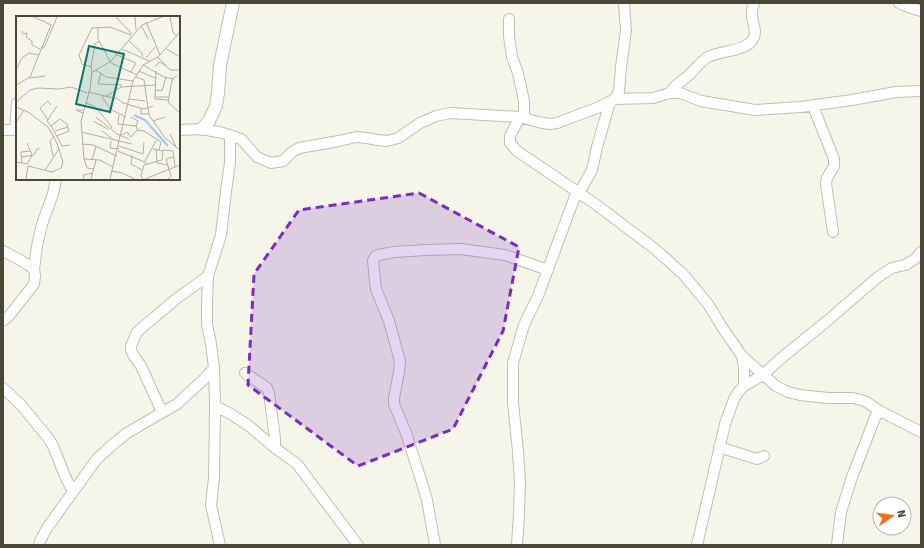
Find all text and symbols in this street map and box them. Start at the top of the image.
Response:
inset map [16,16,180,180]
north arrow [872,496,912,536]
text: N [894,509,908,519]

